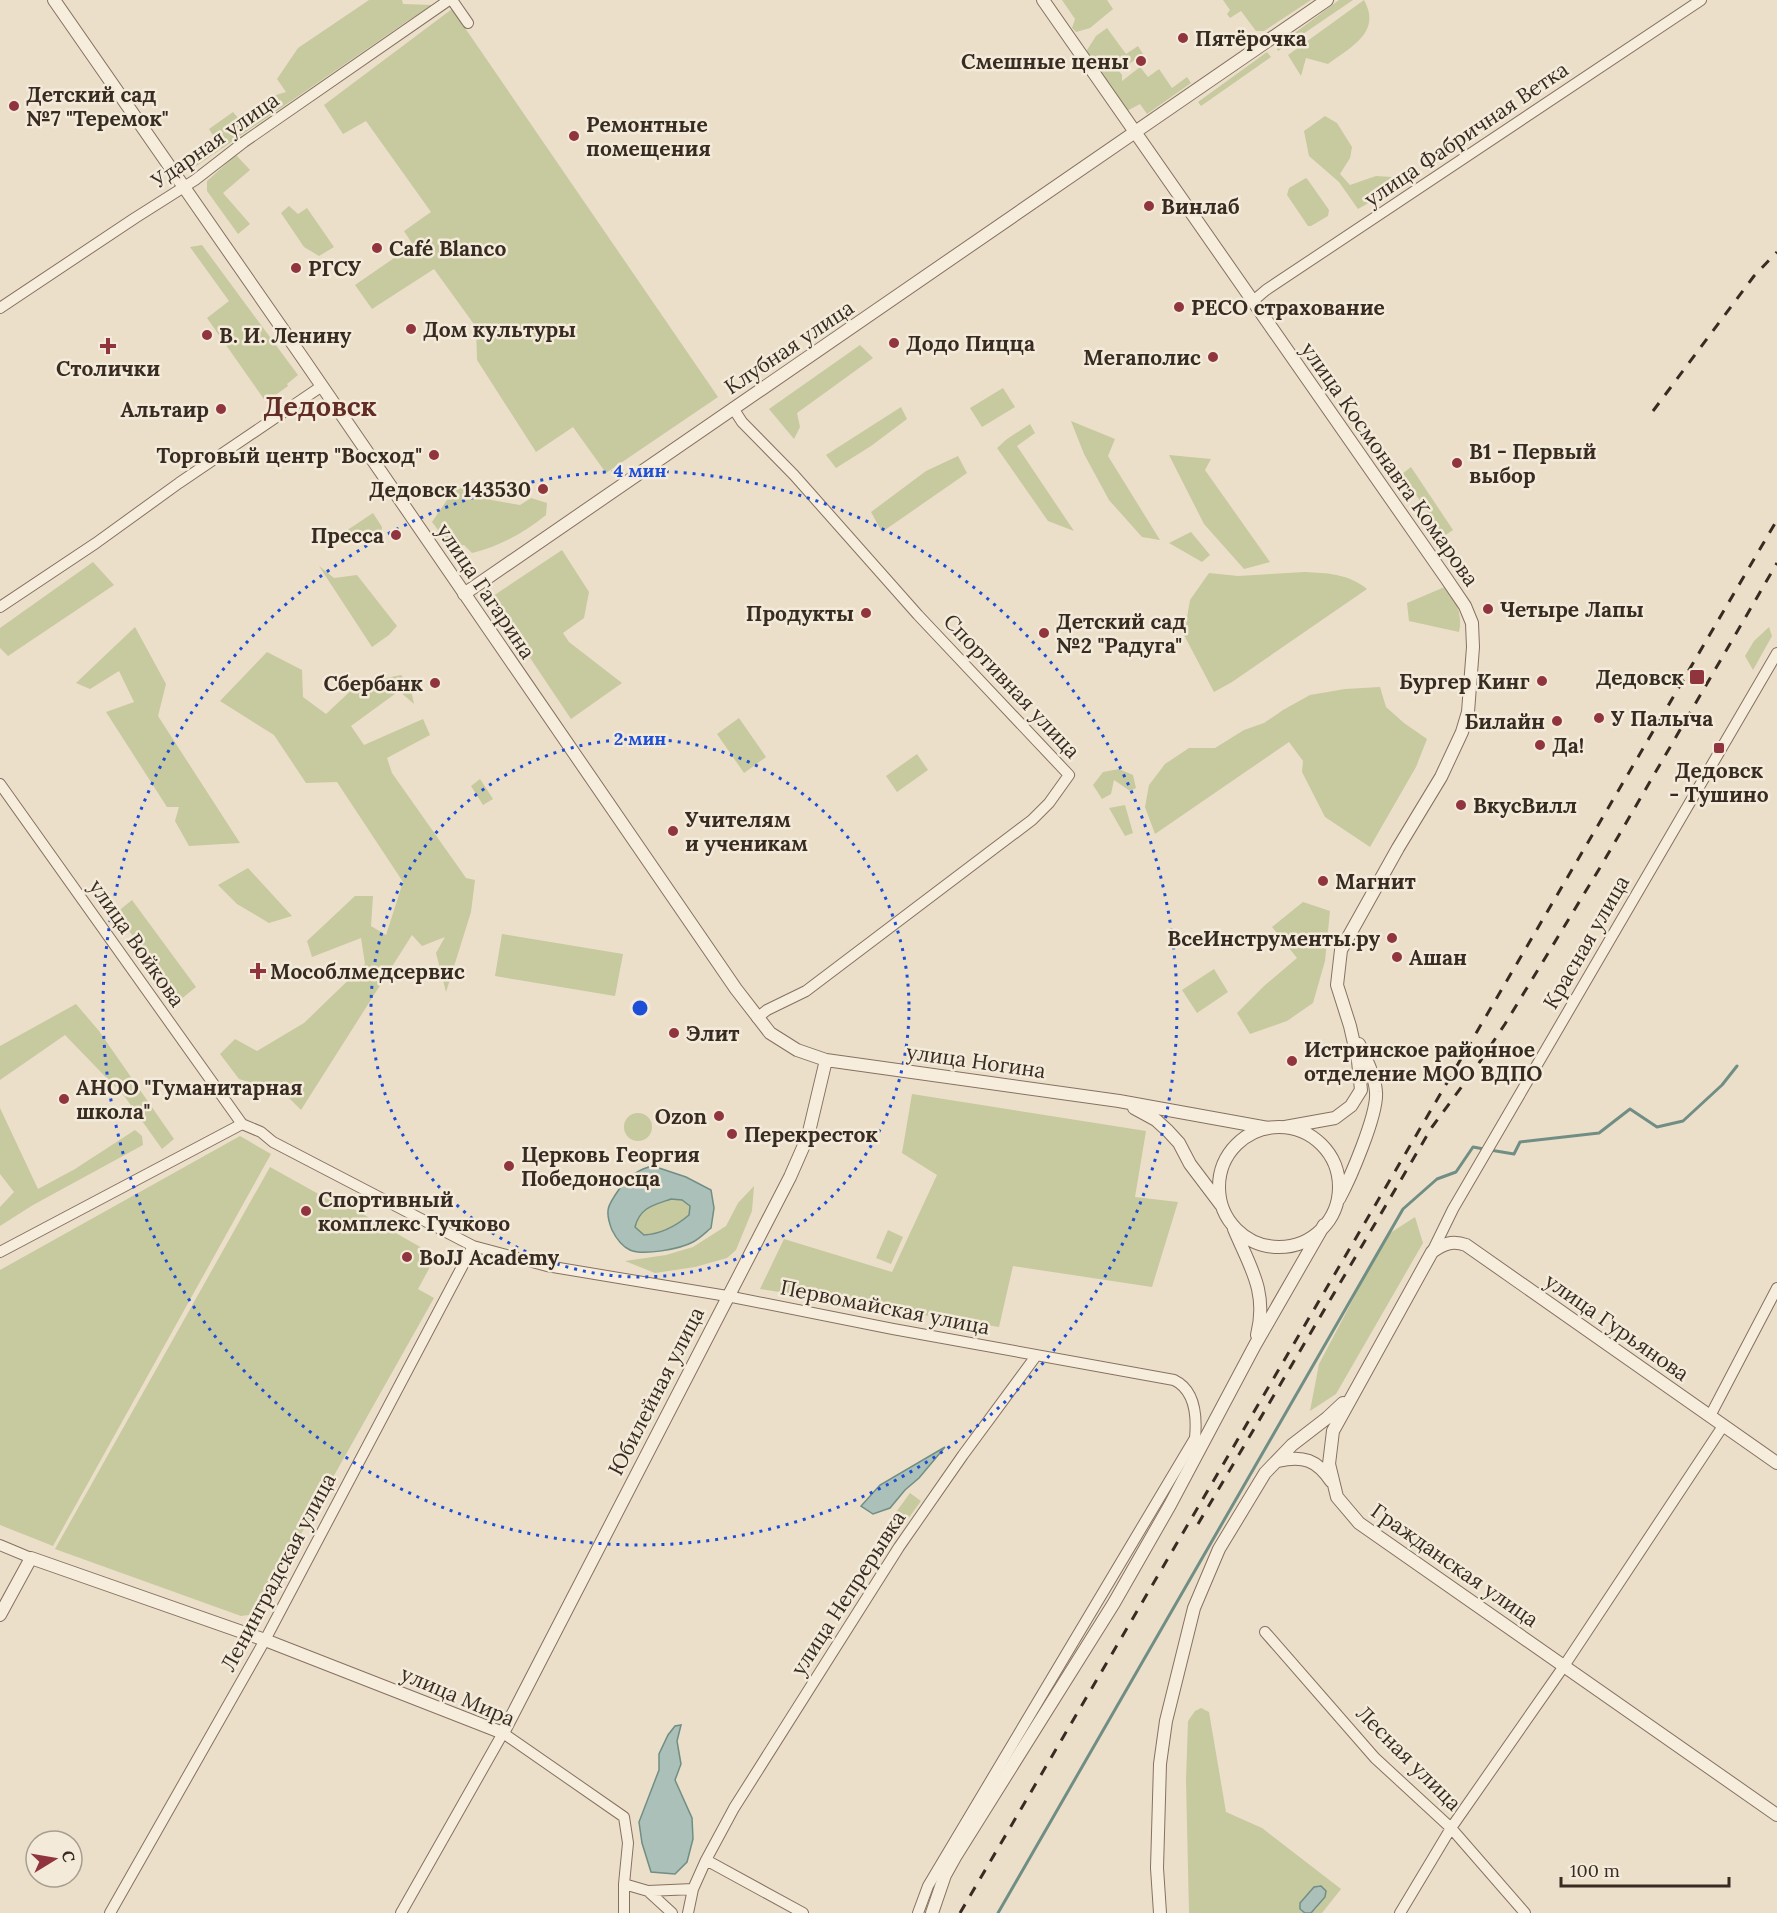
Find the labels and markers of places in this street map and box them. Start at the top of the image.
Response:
place label: Пятёрочка [1195,25,1307,52]
marker: Пятёрочка [1176,31,1190,45]
place label: Смешные цены [961,48,1129,75]
marker: Смешные цены [1134,54,1148,68]
place label: Детский сад №7 "Теремок" [26,81,169,132]
marker: Детский сад №7 "Теремок" [7,99,21,113]
place label: Ремонтные помещения [586,111,711,162]
marker: Ремонтные помещения [567,129,581,143]
place label: Винлаб [1161,193,1240,220]
marker: Винлаб [1142,199,1156,213]
place label: Café Blanco [389,235,506,262]
marker: Café Blanco [370,241,384,255]
place label: РГСУ [308,255,362,282]
marker: РГСУ [289,261,303,275]
place label: РЕСО страхование [1191,294,1385,321]
marker: РЕСО страхование [1172,300,1186,314]
place label: Дом культуры [423,316,576,343]
place label: В. И. Ленину [219,322,352,349]
marker: Дом культуры [404,322,418,336]
marker: В. И. Ленину [200,328,214,342]
place label: Додо Пицца [906,330,1035,357]
marker: Додо Пицца [887,336,901,350]
marker: Столички [101,339,115,353]
place label: Мегаполис [1083,344,1201,371]
marker: Мегаполис [1206,350,1220,364]
place label: Столички [56,355,160,382]
place label: Альтаир [121,396,209,423]
marker: Альтаир [214,402,228,416]
place label: В1 - Первый выбор [1469,438,1597,489]
place label: Торговый центр "Восход" [157,442,422,469]
marker: Торговый центр "Восход" [427,448,441,462]
marker: В1 - Первый выбор [1450,456,1464,470]
place label: Дедовск 143530 [369,476,531,503]
marker: Дедовск 143530 [536,482,550,496]
place label: Пресса [311,522,384,549]
marker: Пресса [389,528,403,542]
place label: Четыре Лапы [1500,596,1644,623]
place label: Продукты [746,600,854,627]
marker: Четыре Лапы [1481,602,1495,616]
marker: Продукты [859,606,873,620]
place label: Детский сад №2 "Радуга" [1056,608,1186,659]
marker: Детский сад №2 "Радуга" [1037,626,1051,640]
place label: Дедовск [1596,664,1685,691]
place label: Бургер Кинг [1399,668,1530,695]
marker: Дедовск [1688,668,1706,686]
place label: Сбербанк [323,670,424,697]
marker: Бургер Кинг [1535,674,1549,688]
marker: Сбербанк [428,676,442,690]
place label: У Палыча [1611,705,1713,732]
place label: Билайн [1464,708,1545,735]
marker: У Палыча [1592,711,1606,725]
marker: Билайн [1550,714,1564,728]
place label: Да! [1552,732,1584,759]
marker: Да! [1533,738,1547,752]
marker: Дедовск - Тушино [1712,741,1726,755]
place label: Дедовск - Тушино [1669,757,1769,808]
place label: ВкусВилл [1473,792,1577,819]
marker: ВкусВилл [1454,798,1468,812]
place label: Учителям и ученикам [685,806,808,857]
marker: Учителям и ученикам [666,824,680,838]
place label: Магнит [1335,868,1416,895]
marker: Магнит [1316,874,1330,888]
place label: ВсеИнструменты.ру [1167,925,1380,952]
marker: ВсеИнструменты.ру [1385,931,1399,945]
place label: Ашан [1409,944,1467,971]
marker: Ашан [1390,950,1404,964]
place label: Мособлмедсервис [270,958,465,985]
marker: Мособлмедсервис [251,964,265,978]
centre of rings [630,998,650,1018]
place label: Элит [686,1020,739,1047]
marker: Элит [667,1026,681,1040]
place label: Истринское районное отделение МОО ВДПО [1304,1036,1543,1087]
marker: Истринское районное отделение МОО ВДПО [1285,1054,1299,1068]
place label: АНОО "Гуманитарная школа" [76,1074,303,1125]
marker: АНОО "Гуманитарная школа" [57,1092,71,1106]
place label: Ozon [655,1103,707,1130]
marker: Ozon [712,1109,726,1123]
place label: Перекресток [744,1121,878,1148]
marker: Перекресток [725,1127,739,1141]
place label: Церковь Георгия Победоносца [521,1141,700,1192]
marker: Церковь Георгия Победоносца [502,1159,516,1173]
place label: Спортивный комплекс Гучково [318,1186,510,1237]
marker: Спортивный комплекс Гучково [299,1204,313,1218]
place label: BoJJ Academy [419,1244,559,1271]
marker: BoJJ Academy [400,1250,414,1264]

